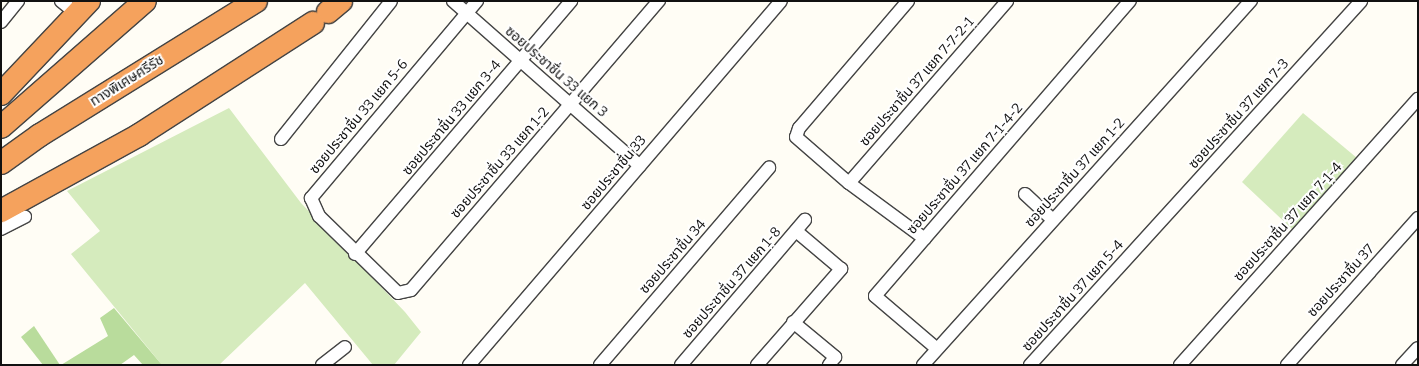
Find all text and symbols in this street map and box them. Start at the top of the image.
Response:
street label: ซอยประชาชื่น 37 แยก 7-7-2-1 [856,14,978,150]
street label: ซอยประชาชื่น 33 แยก 3 [501,23,611,121]
street label: ทางพิเศษศรีรัช [87,52,167,110]
street label: ซอยประชาชื่น 33 แยก 5-6 [306,56,412,178]
street label: ซอยประชาชื่น 37 แยก 7-3 [1185,56,1293,172]
street label: ซอยประชาชื่น 33 แยก 3-4 [399,57,505,179]
street label: ซอยประชาชื่น 37 แยก 7-1-4-2 [904,100,1026,238]
street label: ซอยประชาชื่น 33 แยก 1-2 [447,104,553,222]
street label: ซอยประชาชื่น 37 แยก 1-2 [1022,115,1128,231]
street label: ซอยประชาชื่น 33 [578,132,650,214]
street label: ซอยประชาชื่น 37 แยก 7-1-4 [1230,159,1346,285]
street label: ซอยประชาชื่น 34 [636,216,710,298]
street label: ซอยประชาชื่น 37 แยก 1-8 [679,224,785,342]
street label: ซอยประชาชื่น 37 แยก 5-4 [1019,237,1127,355]
street label: ซอยประชาชื่น 37 [1304,241,1378,321]

